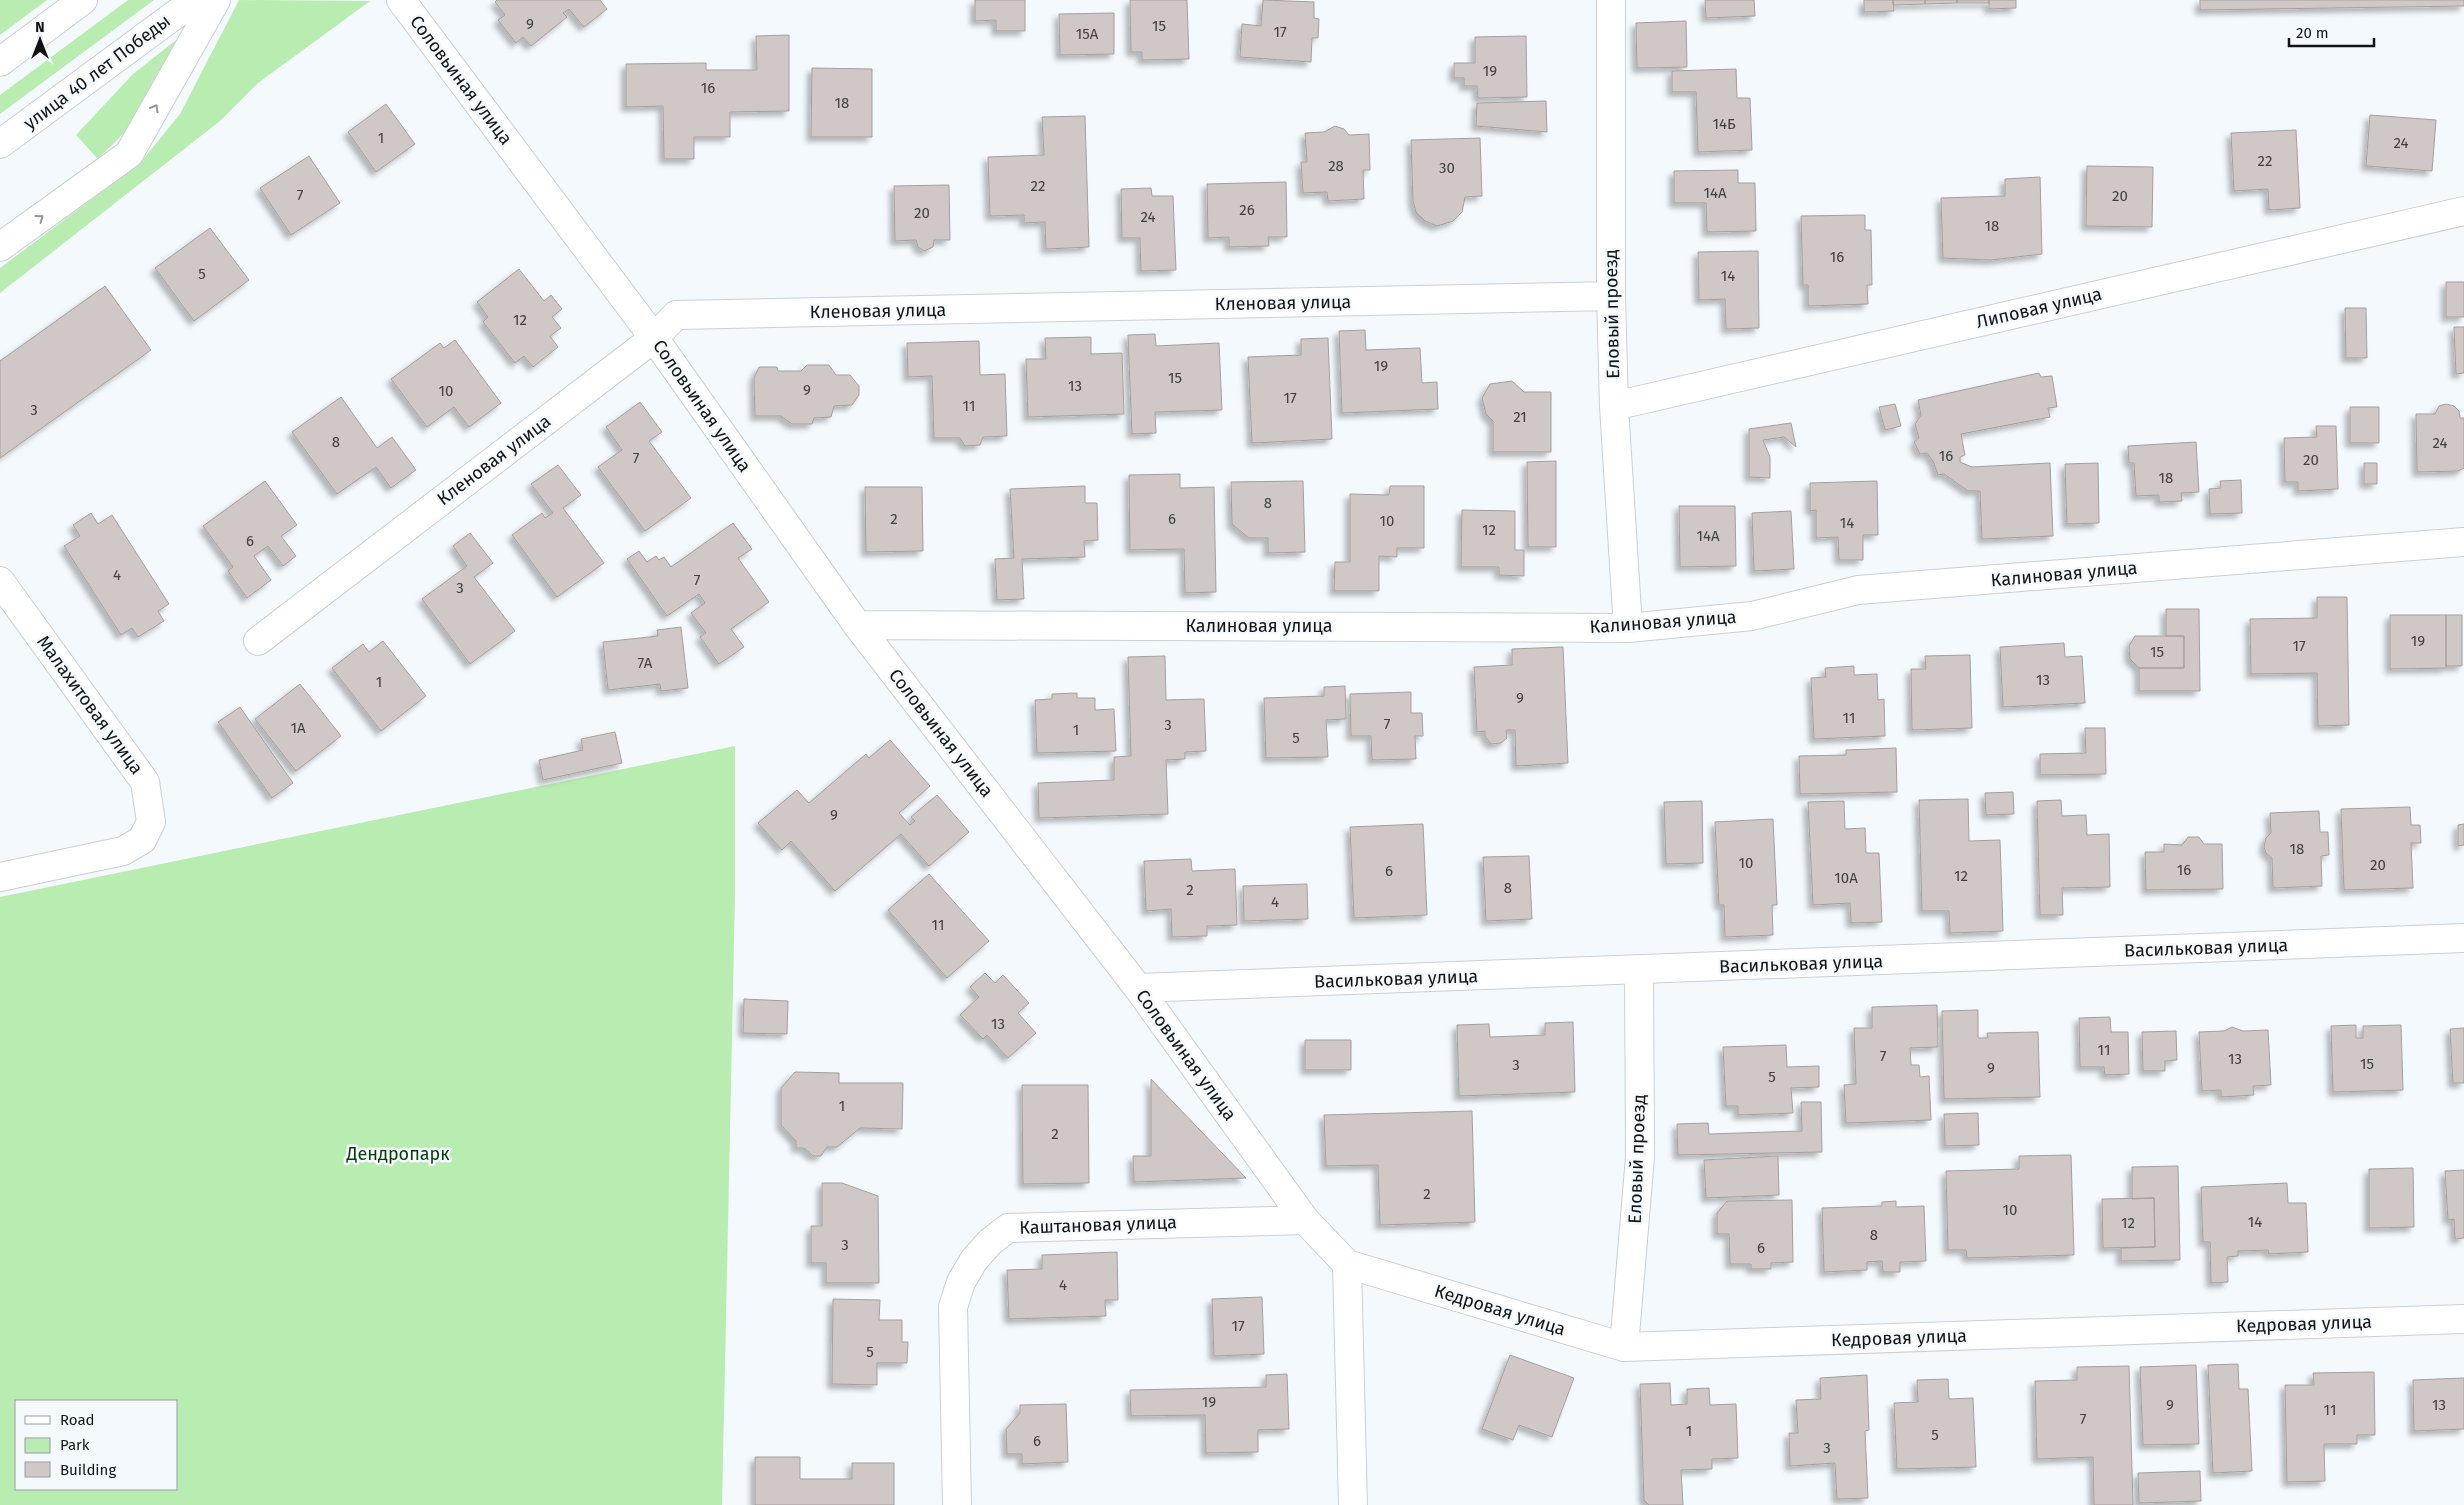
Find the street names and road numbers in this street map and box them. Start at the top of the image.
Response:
street label: улица 40 лет Победы [19,10,175,134]
street label: Соловьиная улица [405,11,517,149]
street label: Еловый проезд [1600,249,1624,379]
street label: Липовая улица [1974,283,2104,333]
street label: Кленовая улица [1215,291,1351,315]
street label: Кленовая улица [810,299,946,323]
street label: Соловьиная улица [648,336,756,476]
street label: Кленовая улица [433,410,555,510]
street label: Калиновая улица [1990,557,2138,591]
street label: Калиновая улица [1589,606,1737,638]
street label: Калиновая улица [1185,615,1333,637]
street label: Малахитовая улица [32,631,148,779]
street label: Соловьиная улица [884,665,998,801]
street label: Васильковая улица [2124,934,2288,962]
street label: Васильковая улица [1719,950,1883,978]
street label: Васильковая улица [1314,965,1478,993]
street label: Соловьиная улица [1131,985,1241,1125]
street label: Еловый проезд [1624,1094,1650,1224]
street label: Каштановая улица [1019,1211,1177,1239]
street label: Кедровая улица [1432,1280,1568,1340]
street label: Кедровая улица [2236,1311,2372,1337]
street label: Кедровая улица [1831,1325,1967,1351]

